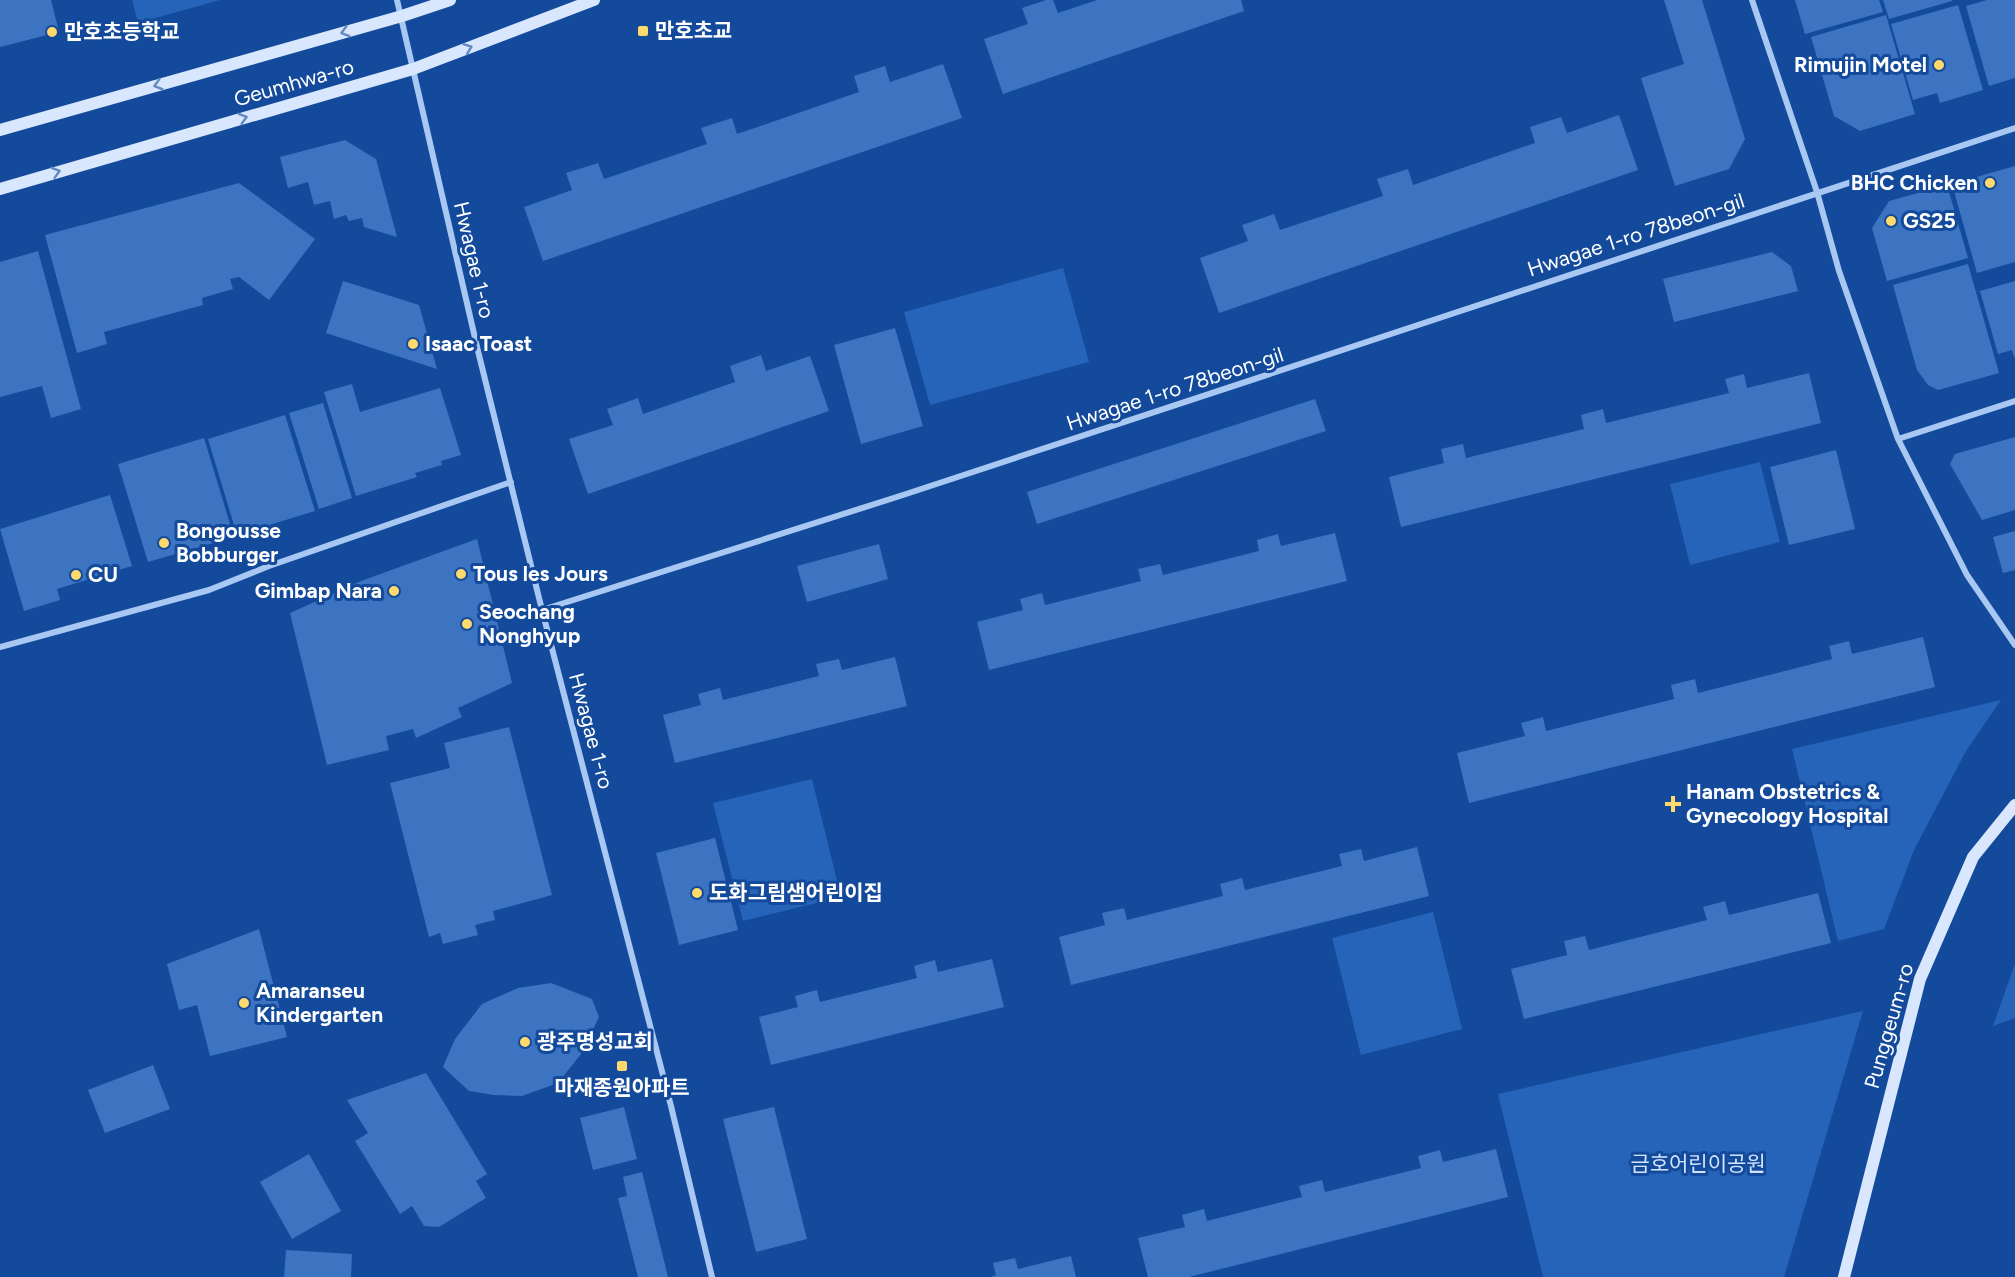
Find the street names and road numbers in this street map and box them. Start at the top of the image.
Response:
street label: Geumhwa-ro [231,53,357,112]
street label: Hwagae 1-ro 78beon-gil [1524,188,1748,281]
street label: Hwagae 1-ro [449,199,500,321]
street label: Hwagae 1-ro 78beon-gil [1063,342,1287,435]
street label: Hwagae 1-ro [564,670,619,792]
street label: Punggeum-ro [1859,960,1918,1091]

